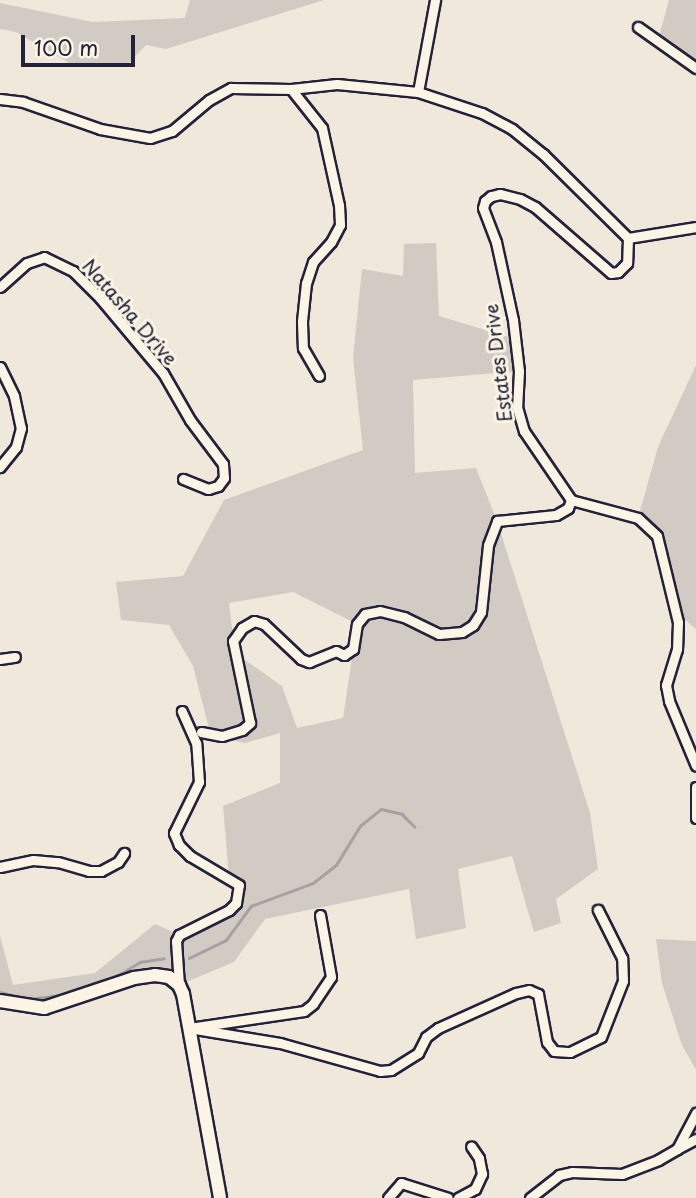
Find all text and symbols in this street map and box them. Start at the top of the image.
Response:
scale bar [24,21,138,65]
text: 100 m [34,31,98,63]
street label: Natasha Drive [78,255,182,369]
street label: Estates Drive [479,302,517,424]

